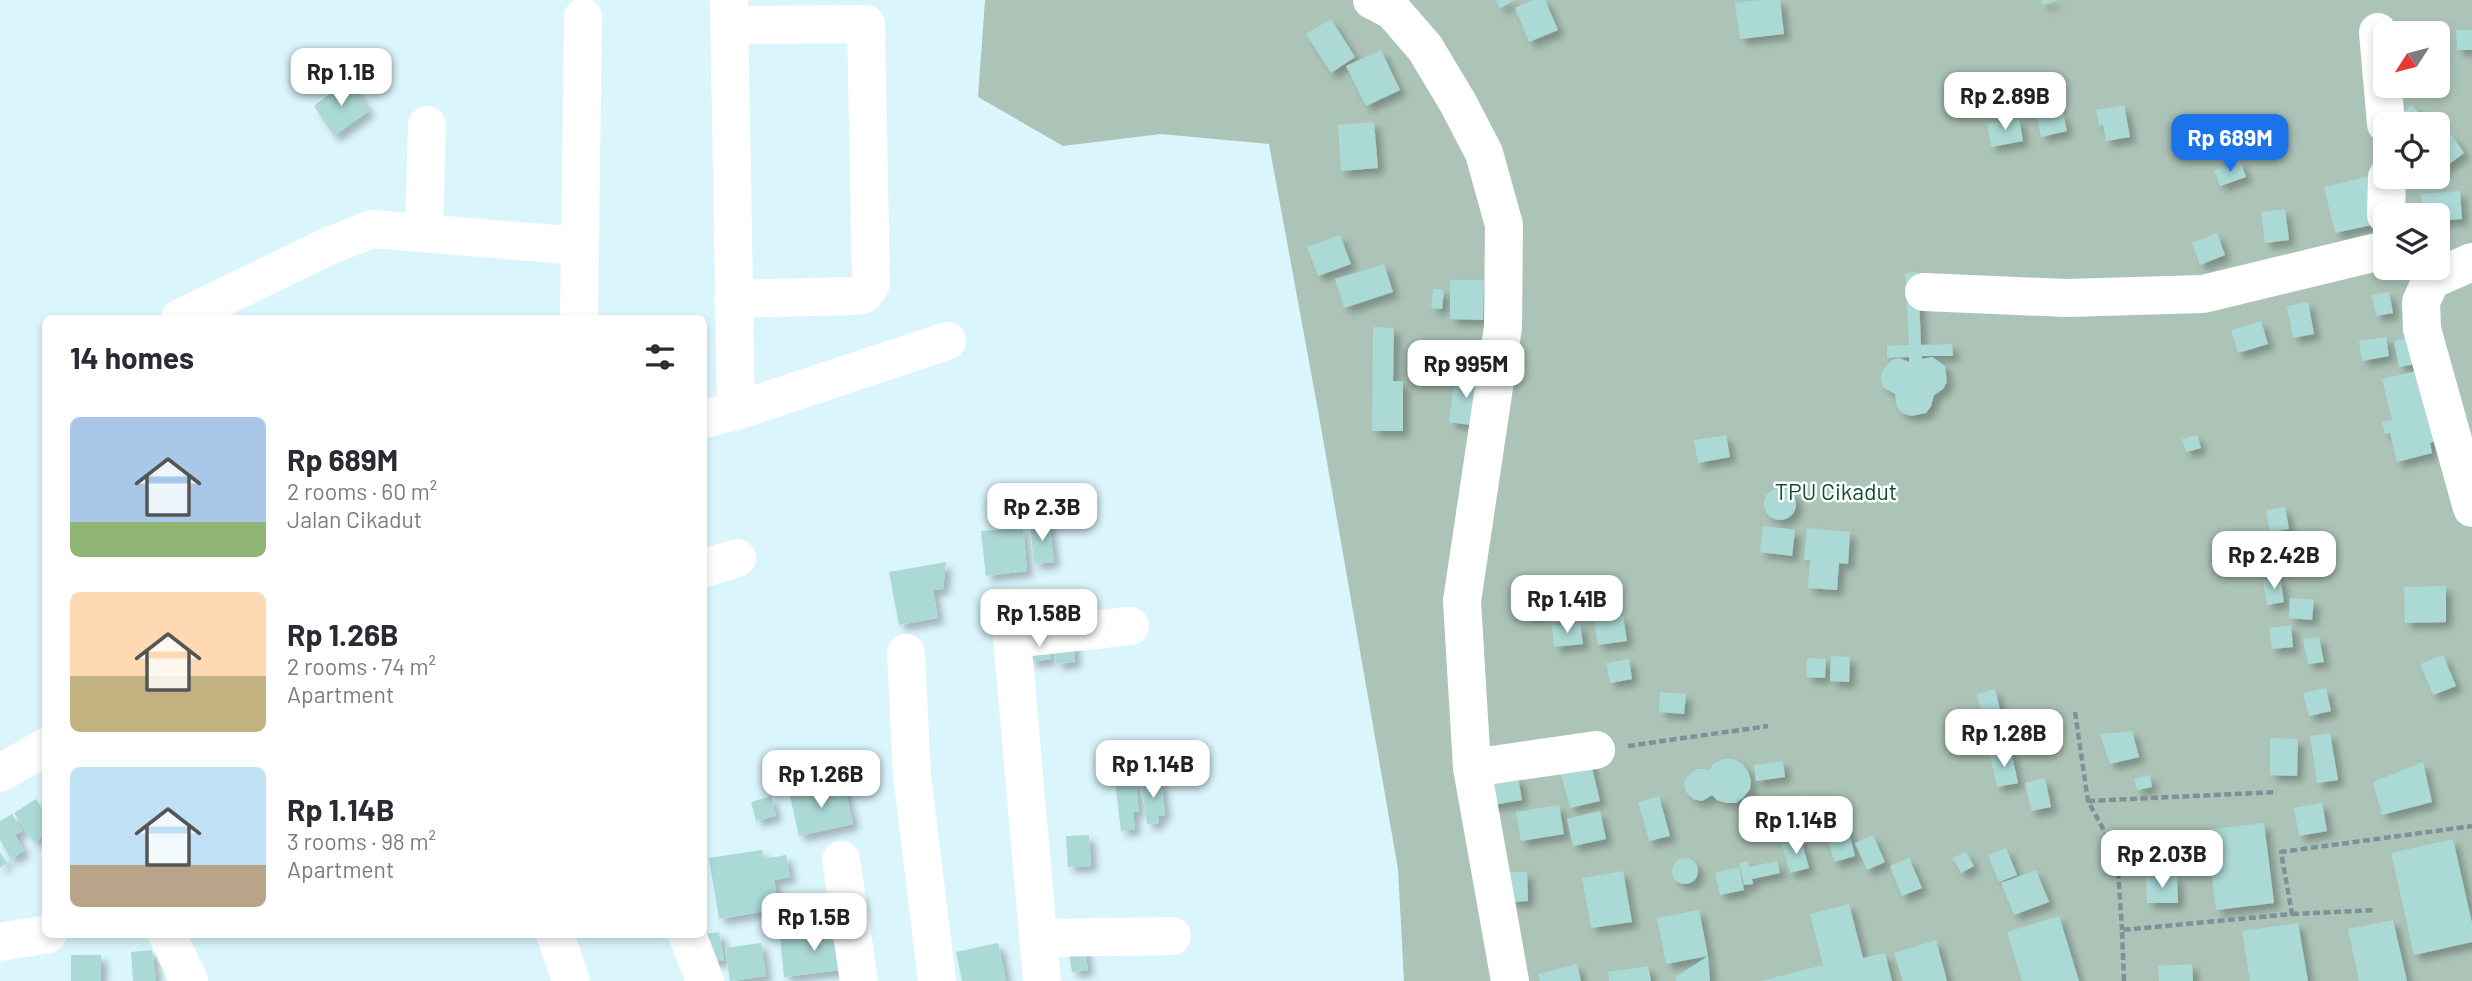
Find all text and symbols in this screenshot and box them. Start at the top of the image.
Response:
north arrow [2373,21,2450,98]
map controls [2373,21,2450,280]
pin: Rp 1.1B [276,48,406,108]
text: Rp 1.1B [307,57,375,85]
pin: Rp 2.89B [1933,72,2077,132]
text: Rp 2.89B [1960,81,2050,109]
button: locate [2373,112,2450,189]
pin: Rp 689M [2165,114,2295,174]
text: Rp 689M [2187,123,2273,151]
button: layers [2373,203,2450,280]
icon: filters [641,338,679,376]
text: 14 homes [70,339,194,375]
pin: Rp 995M [1401,340,1531,400]
text: Rp 995M [1423,349,1509,377]
text: Rp 689M [287,441,398,477]
icon: home [126,445,210,529]
text: 2 rooms · 60 m² [287,477,437,505]
park label: TPU Cikadut [1775,477,1897,505]
pin: Rp 2.3B [977,484,1107,543]
text: Rp 2.3B [1003,492,1081,520]
text: Jalan Cikadut [287,505,422,533]
pin: Rp 2.42B [2202,532,2346,591]
text: Rp 2.42B [2228,540,2320,568]
pin: Rp 1.41B [1495,576,1639,635]
text: Rp 1.41B [1527,584,1607,612]
pin: Rp 1.58B [967,590,1111,649]
text: Rp 1.58B [996,598,1082,626]
text: Rp 1.26B [287,616,399,652]
icon: home [126,620,210,704]
text: 2 rooms · 74 m² [287,652,436,680]
text: Apartment [287,680,394,708]
pin: Rp 1.28B [1932,710,2076,769]
text: Rp 1.28B [1961,718,2047,746]
pin: Rp 1.14B [1081,740,1225,800]
text: Rp 1.14B [1112,749,1194,777]
pin: Rp 1.26B [749,750,893,810]
text: Rp 1.26B [778,759,864,787]
text: Rp 1.14B [287,791,395,827]
icon: home [126,795,210,879]
pin: Rp 1.14B [1724,796,1868,856]
text: Rp 1.14B [1755,805,1837,833]
text: 3 rooms · 98 m² [287,827,436,855]
pin: Rp 2.03B [2090,830,2234,890]
text: Rp 2.03B [2117,839,2207,867]
text: Apartment [287,855,394,883]
pin: Rp 1.5B [749,894,879,953]
text: Rp 1.5B [778,902,850,930]

